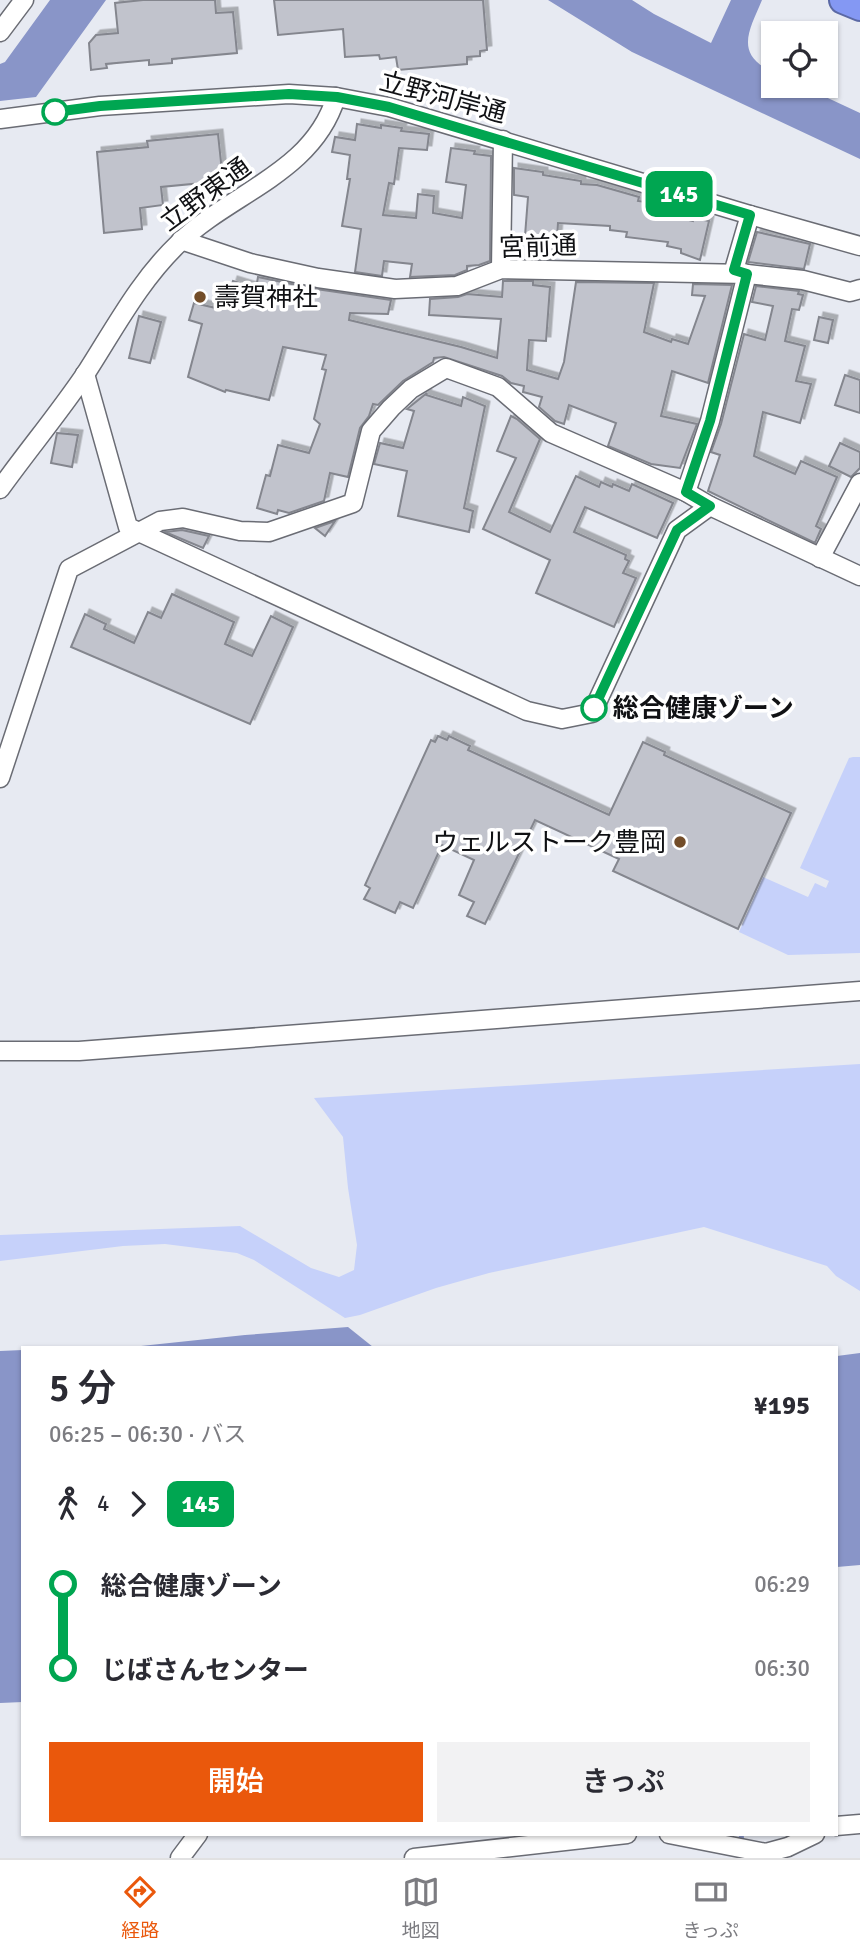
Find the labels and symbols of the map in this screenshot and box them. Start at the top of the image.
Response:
street label: 立野河岸通 [376,66,510,130]
unlabelled marker [42,99,68,125]
street label: 立野東通 [154,151,257,238]
line badge: 145 [639,171,719,217]
street label: 宮前通 [498,230,578,264]
place label: 壽賀神社 [214,282,318,314]
marker: 壽賀神社 [192,289,208,305]
place label: 総合健康ゾーン [613,693,794,725]
marker: 総合健康ゾーン [581,695,607,721]
place label: ウェルストーク豊岡 [432,827,666,859]
marker: ウェルストーク豊岡 [672,834,688,850]

